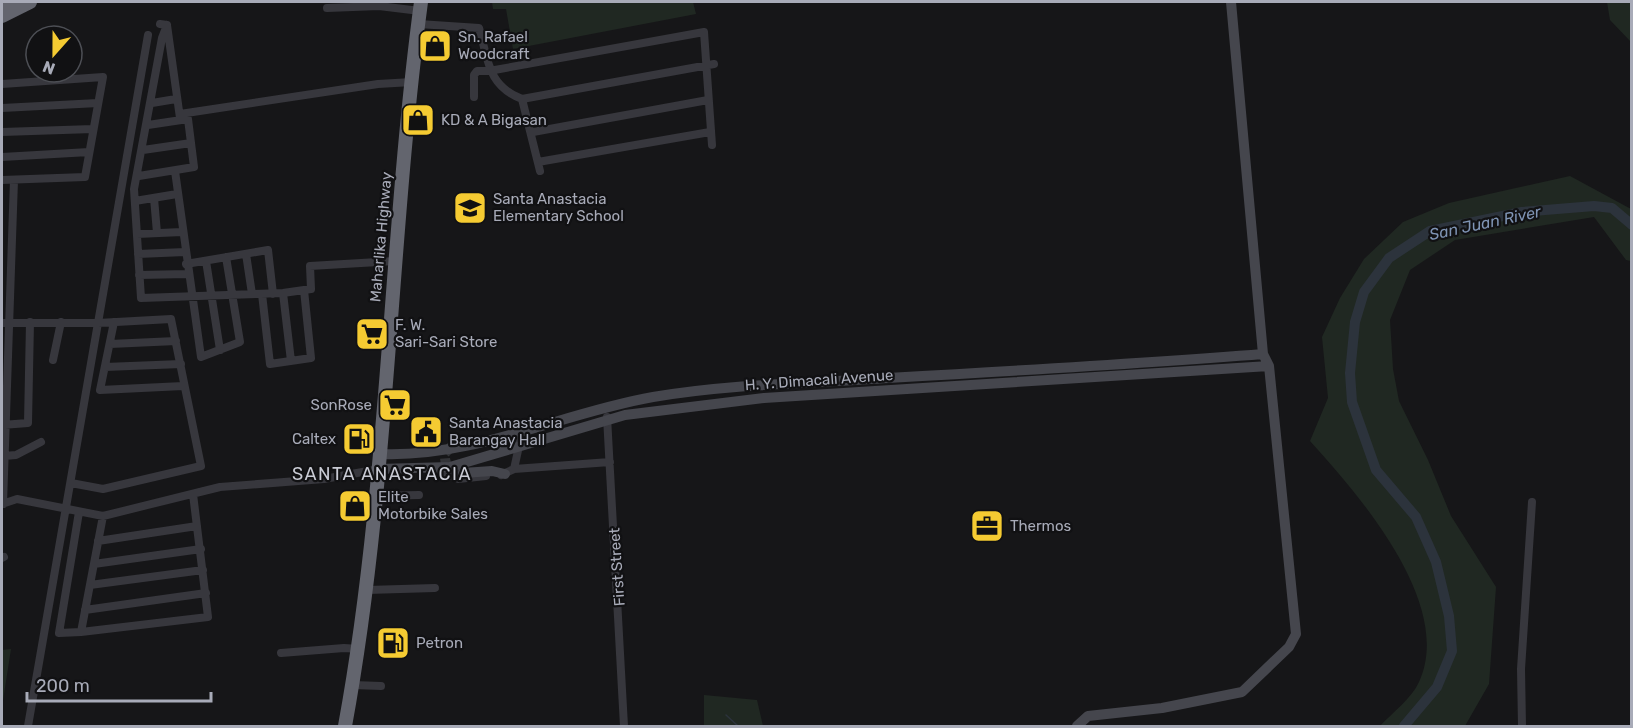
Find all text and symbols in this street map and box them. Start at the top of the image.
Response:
north arrow [24,24,84,84]
shop icon: Sn. Rafael Woodcraft [417,28,453,64]
place label: Sn. Rafael Woodcraft [458,28,530,63]
text: N [40,57,58,78]
shop icon: KD & A Bigasan [400,102,436,138]
place label: KD & A Bigasan [441,111,547,129]
street label: Maharlika Highway [366,171,396,303]
school or university icon: Santa Anastacia Elementary School [452,190,488,226]
place label: Santa Anastacia Elementary School [493,190,624,225]
water label: San Juan River [1427,202,1543,244]
supermarket icon: F. W. Sari-Sari Store [354,316,390,352]
place label: F. W. Sari-Sari Store [395,316,497,351]
street label: H. Y. Dimacali Avenue [744,366,894,394]
supermarket icon: SonRose [377,387,413,423]
place label: SonRose [311,396,372,414]
public building icon: Santa Anastacia Barangay Hall [408,414,444,450]
place label: Santa Anastacia Barangay Hall [449,414,562,449]
fuel station icon: Caltex [341,421,377,457]
place label: Caltex [292,430,336,448]
district label: SANTA ANASTACIA [292,463,472,485]
shop icon: Elite Motorbike Sales [337,488,373,524]
place label: Elite Motorbike Sales [378,488,488,523]
office icon: Thermos [969,508,1005,544]
place label: Thermos [1010,517,1072,535]
street label: First Street [605,527,629,607]
fuel station icon: Petron [375,625,411,661]
place label: Petron [416,634,463,652]
scale bar [27,665,212,703]
text: 200 m [36,675,90,697]

